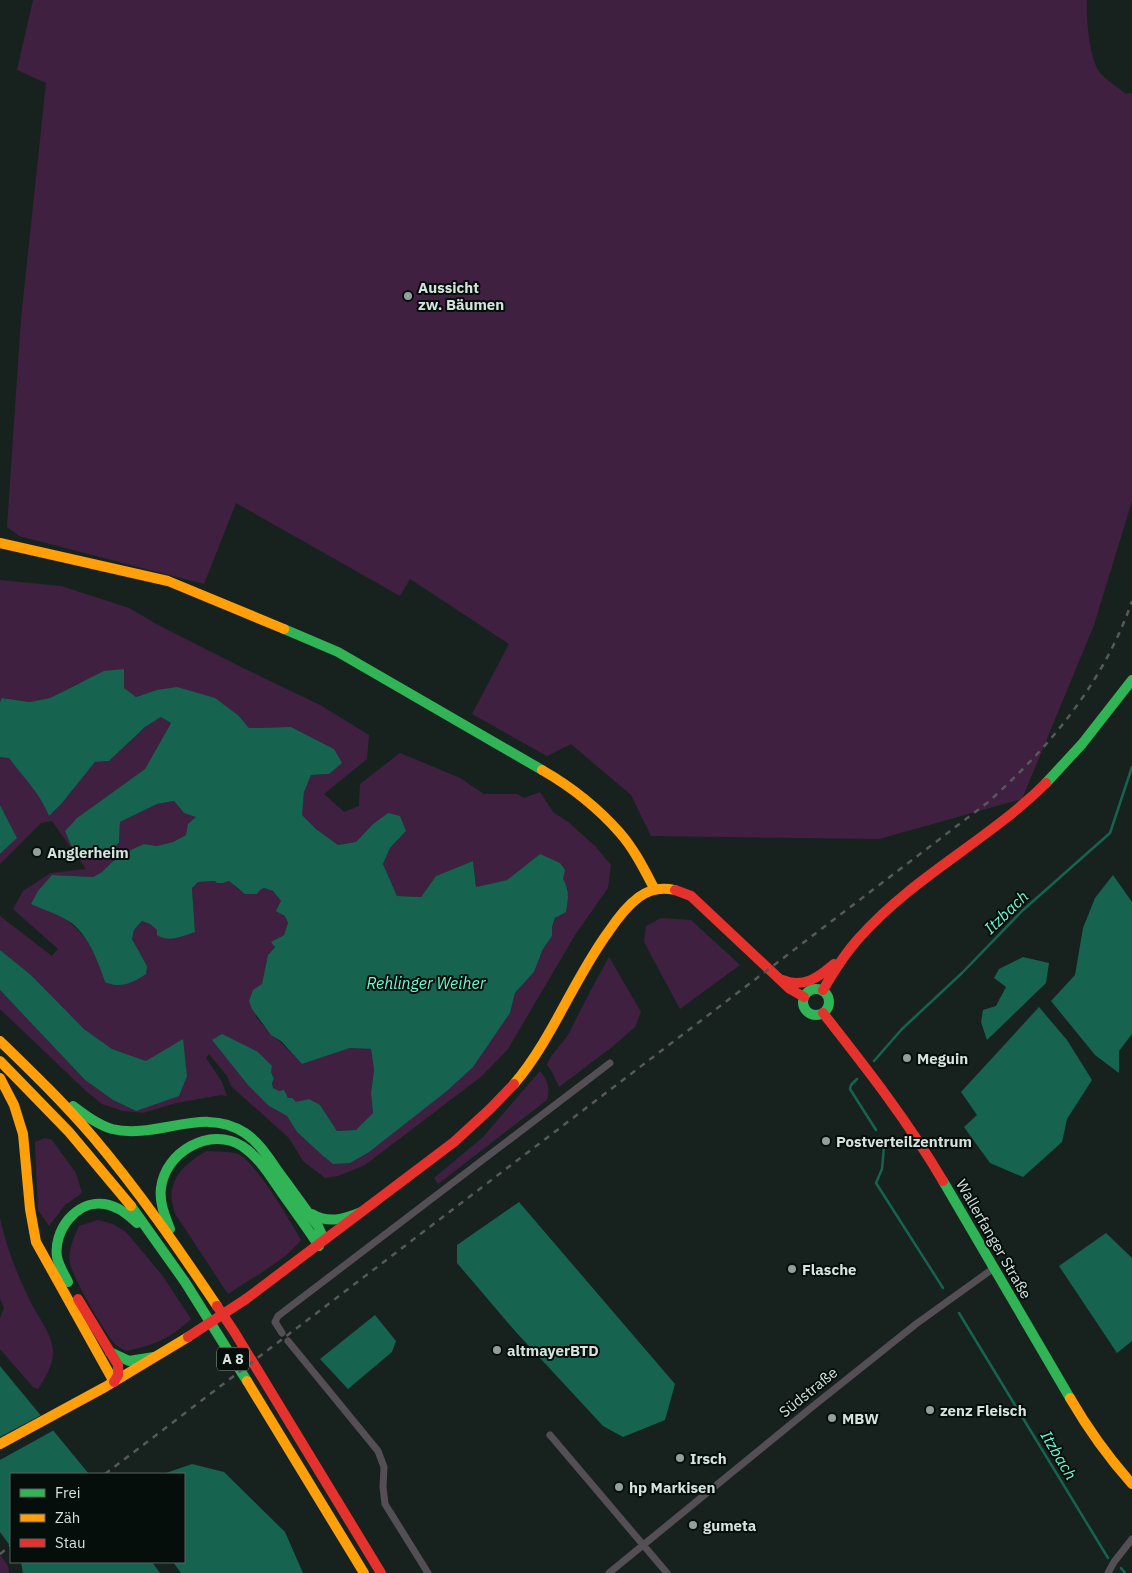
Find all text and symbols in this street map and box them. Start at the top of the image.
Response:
place label: Aussicht zw. Bäumen [418,278,504,314]
marker: Aussicht zw. Bäumen [402,290,414,302]
place label: Anglerheim [47,843,129,862]
marker: Anglerheim [31,846,43,858]
water label: Itzbach [980,886,1032,938]
water label: Rehlinger Weiher [366,973,487,993]
place label: Meguin [917,1049,968,1068]
marker: Meguin [901,1052,913,1064]
place label: Postverteilzentrum [836,1132,972,1151]
marker: Postverteilzentrum [820,1135,832,1147]
street label: Wallerfanger Straße [952,1176,1036,1302]
place label: Flasche [802,1260,857,1279]
marker: Flasche [786,1263,798,1275]
place label: altmayerBTD [507,1341,599,1360]
marker: altmayerBTD [491,1344,503,1356]
road number: A 8 [217,1348,249,1370]
street label: Südstraße [775,1363,841,1421]
place label: zenz Fleisch [940,1401,1027,1420]
marker: zenz Fleisch [924,1404,936,1416]
place label: MBW [842,1409,879,1428]
marker: MBW [826,1412,838,1424]
water label: Itzbach [1037,1427,1081,1483]
place label: Irsch [690,1449,727,1468]
marker: Irsch [674,1452,686,1464]
legend [10,1473,185,1563]
place label: hp Markisen [629,1478,715,1497]
marker: hp Markisen [613,1481,625,1493]
text: Frei [55,1483,81,1502]
text: Zäh [55,1508,80,1527]
place label: gumeta [703,1516,757,1535]
marker: gumeta [687,1519,699,1531]
text: Stau [55,1533,86,1552]

